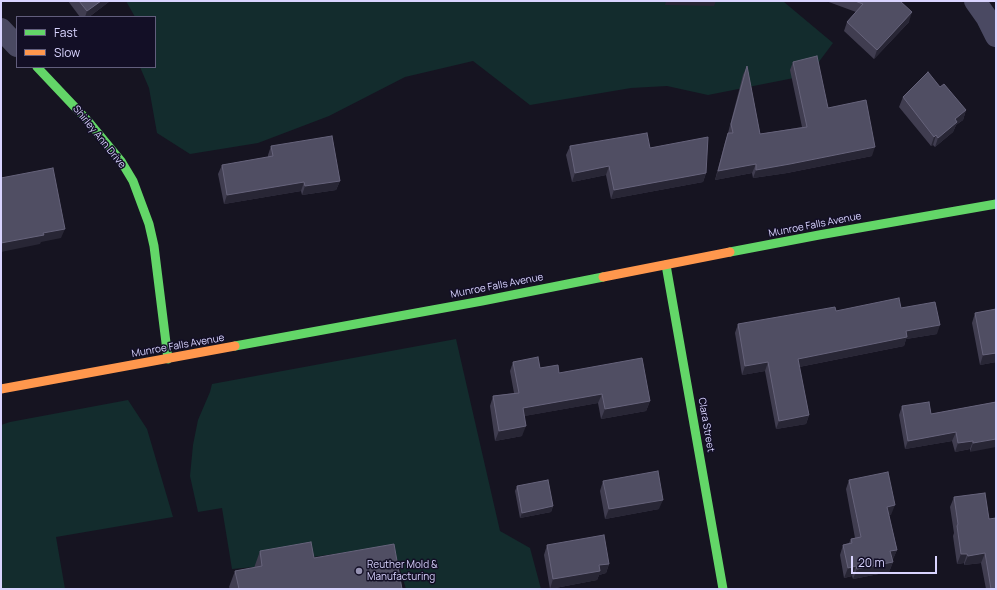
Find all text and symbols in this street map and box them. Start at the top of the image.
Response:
legend [16,16,156,68]
text: Fast [54,24,78,41]
text: Slow [54,44,80,61]
street label: Shirley Ann Drive [70,103,128,171]
street label: Munroe Falls Avenue [768,210,862,240]
street label: Munroe Falls Avenue [450,271,544,301]
street label: Munroe Falls Avenue [131,332,225,360]
street label: Clara Street [695,397,717,453]
scale bar [853,548,939,574]
text: 20 m [858,554,885,571]
place label: Reuther Mold & Manufacturing [367,559,438,582]
marker: Reuther Mold & Manufacturing [354,566,364,576]

